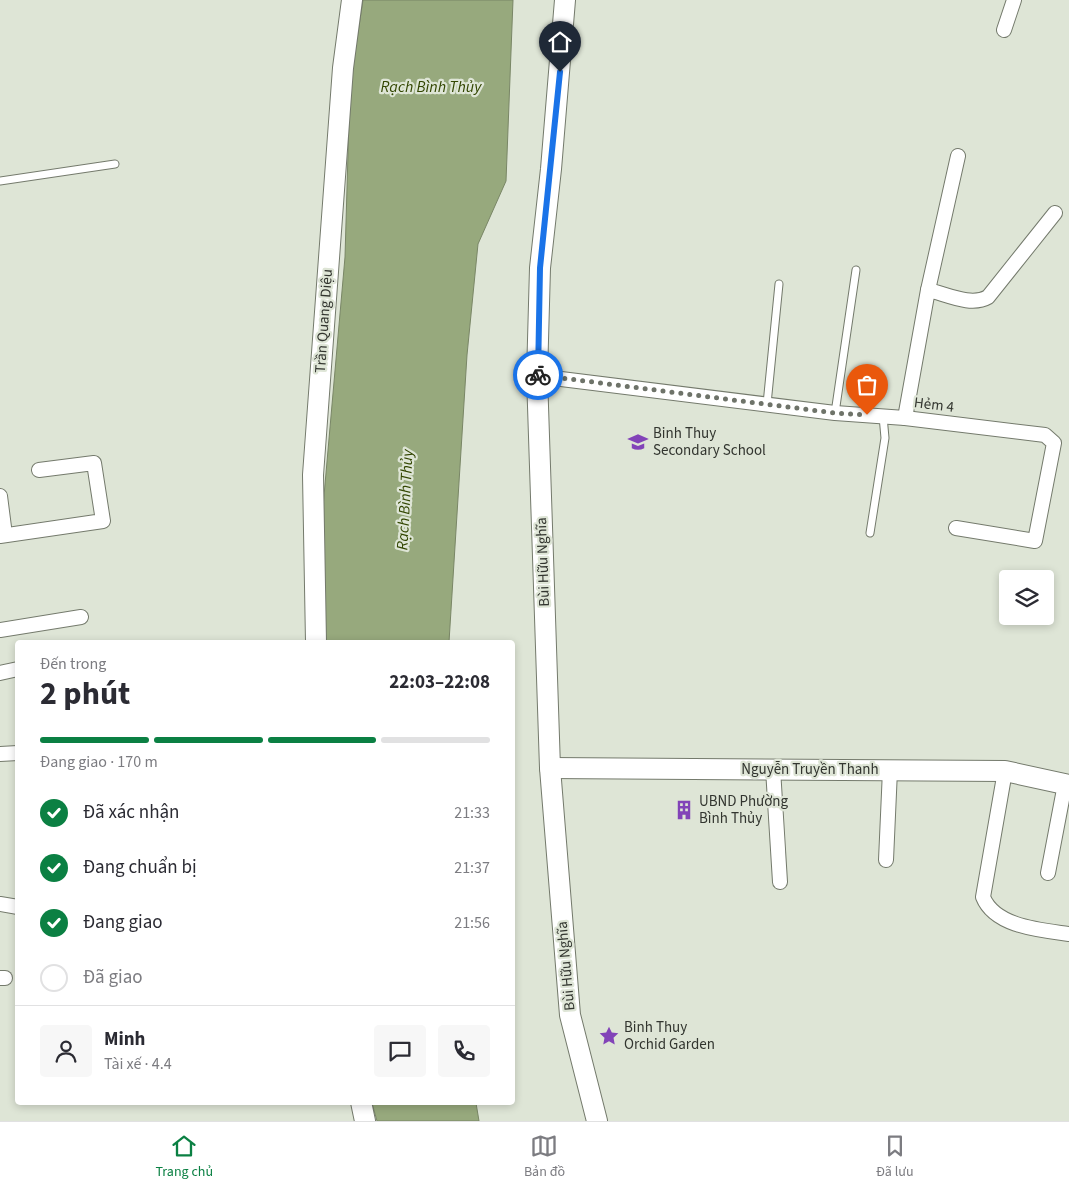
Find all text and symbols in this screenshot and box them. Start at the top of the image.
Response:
pin [539,21,581,72]
icon: home [546,28,574,56]
water label: Rạch Bình Thủy [381,76,482,98]
street label: Trần Quang Diệu [310,268,338,374]
courier [513,350,563,400]
icon: bike [524,361,552,389]
pin [846,364,888,415]
icon: bag [853,371,881,399]
street label: Hẻm 4 [913,392,956,418]
place label: Binh Thuy Secondary School [653,423,766,461]
school or university icon: Binh Thuy Secondary School [627,431,649,453]
water label: Rạch Bình Thủy [391,448,419,551]
street label: Bùi Hữu Nghĩa [531,517,555,607]
map controls [999,570,1054,625]
button: layers [999,570,1054,625]
text: Đến trong [40,653,106,675]
text: 22:03–22:08 [389,669,490,696]
text: 2 phút [40,671,130,717]
text: Đang giao · 170 m [40,751,158,773]
street label: Nguyễn Truyền Thanh [741,759,879,780]
place label: UBND Phường Bình Thủy [699,791,789,829]
icon: check [40,799,68,827]
text: Đã xác nhận [83,799,179,826]
building icon: UBND Phường Bình Thủy [673,799,695,821]
text: 21:33 [454,802,490,824]
icon: check [40,854,68,882]
text: Đang chuẩn bị [83,854,197,881]
text: 21:37 [454,857,490,879]
icon: check [40,909,68,937]
text: Đang giao [83,909,163,936]
text: 21:56 [454,912,490,934]
street label: Bùi Hữu Nghĩa [552,921,580,1011]
text: Đã giao [83,964,143,991]
place label: Binh Thuy Orchid Garden [624,1017,715,1055]
button: person [40,1025,92,1077]
button: chat [374,1025,426,1077]
button: phone [438,1025,490,1077]
place icon: Binh Thuy Orchid Garden [598,1025,620,1047]
text: Minh [104,1026,145,1053]
text: Tài xế · 4.4 [104,1053,172,1075]
tab: Trang chủ [155,1132,213,1182]
tab: Bản đồ [524,1132,565,1182]
tab: Đã lưu [876,1132,914,1182]

